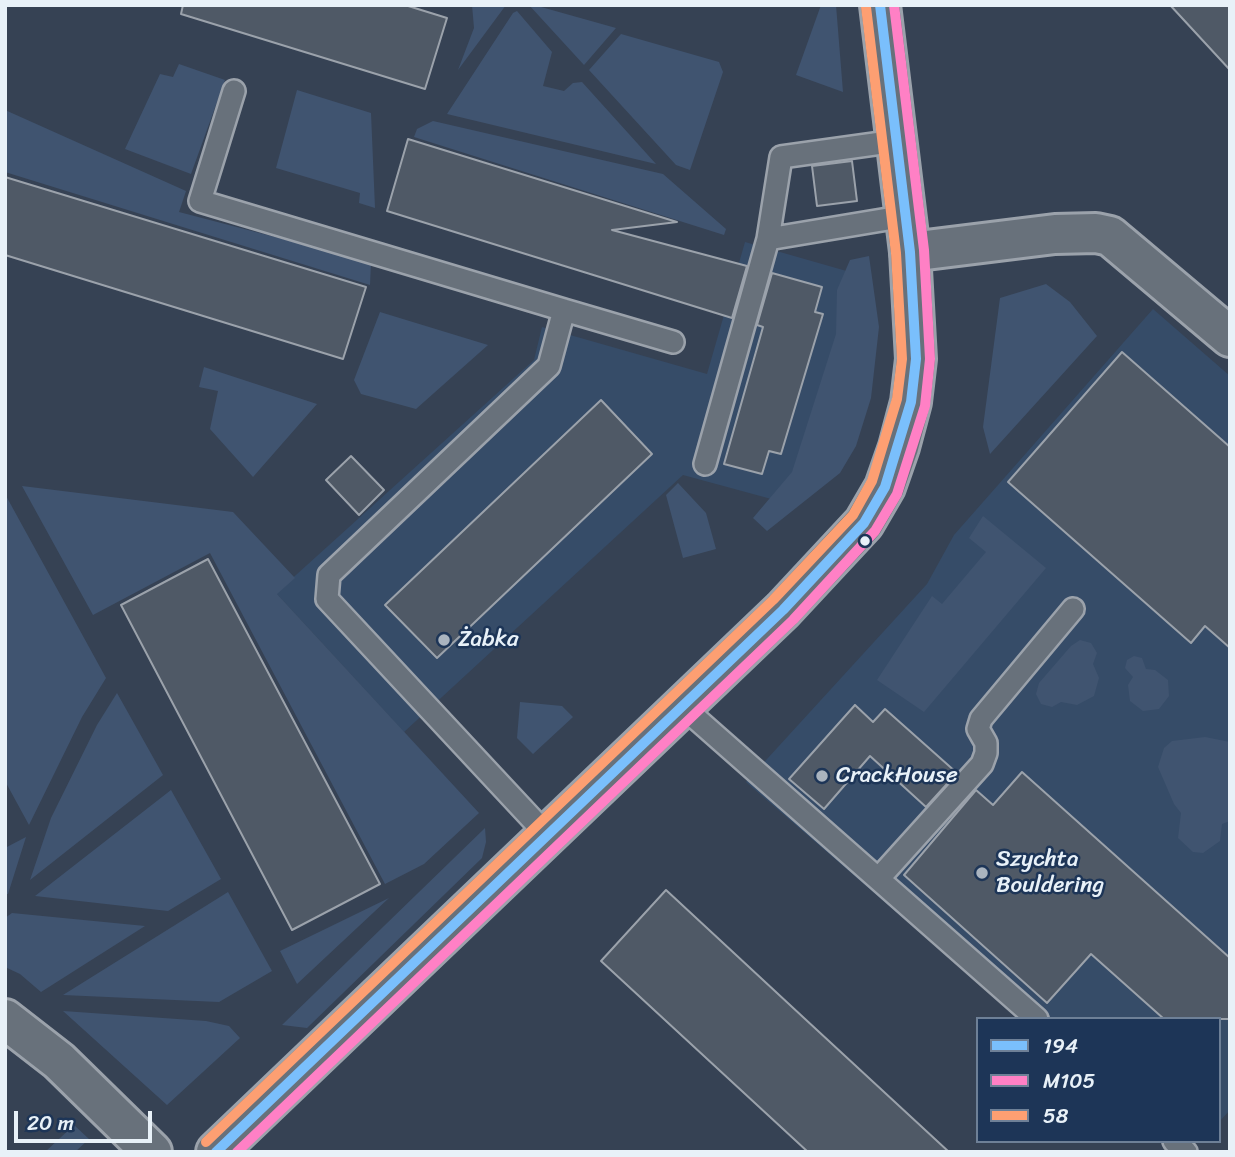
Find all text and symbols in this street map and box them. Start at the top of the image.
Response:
unlabelled marker [858,534,872,548]
place label: Żabka [458,626,518,654]
marker: Żabka [436,632,452,648]
place label: CrackHouse [836,762,958,790]
marker: CrackHouse [814,768,830,784]
place label: Szychta Bouldering [996,846,1104,900]
marker: Szychta Bouldering [974,865,990,881]
legend [976,1017,1221,1143]
text: 194 [1043,1027,1078,1065]
text: M105 [1043,1062,1095,1100]
text: 58 [1043,1097,1069,1135]
scale bar [18,1098,156,1142]
text: 20 m [27,1104,74,1142]

